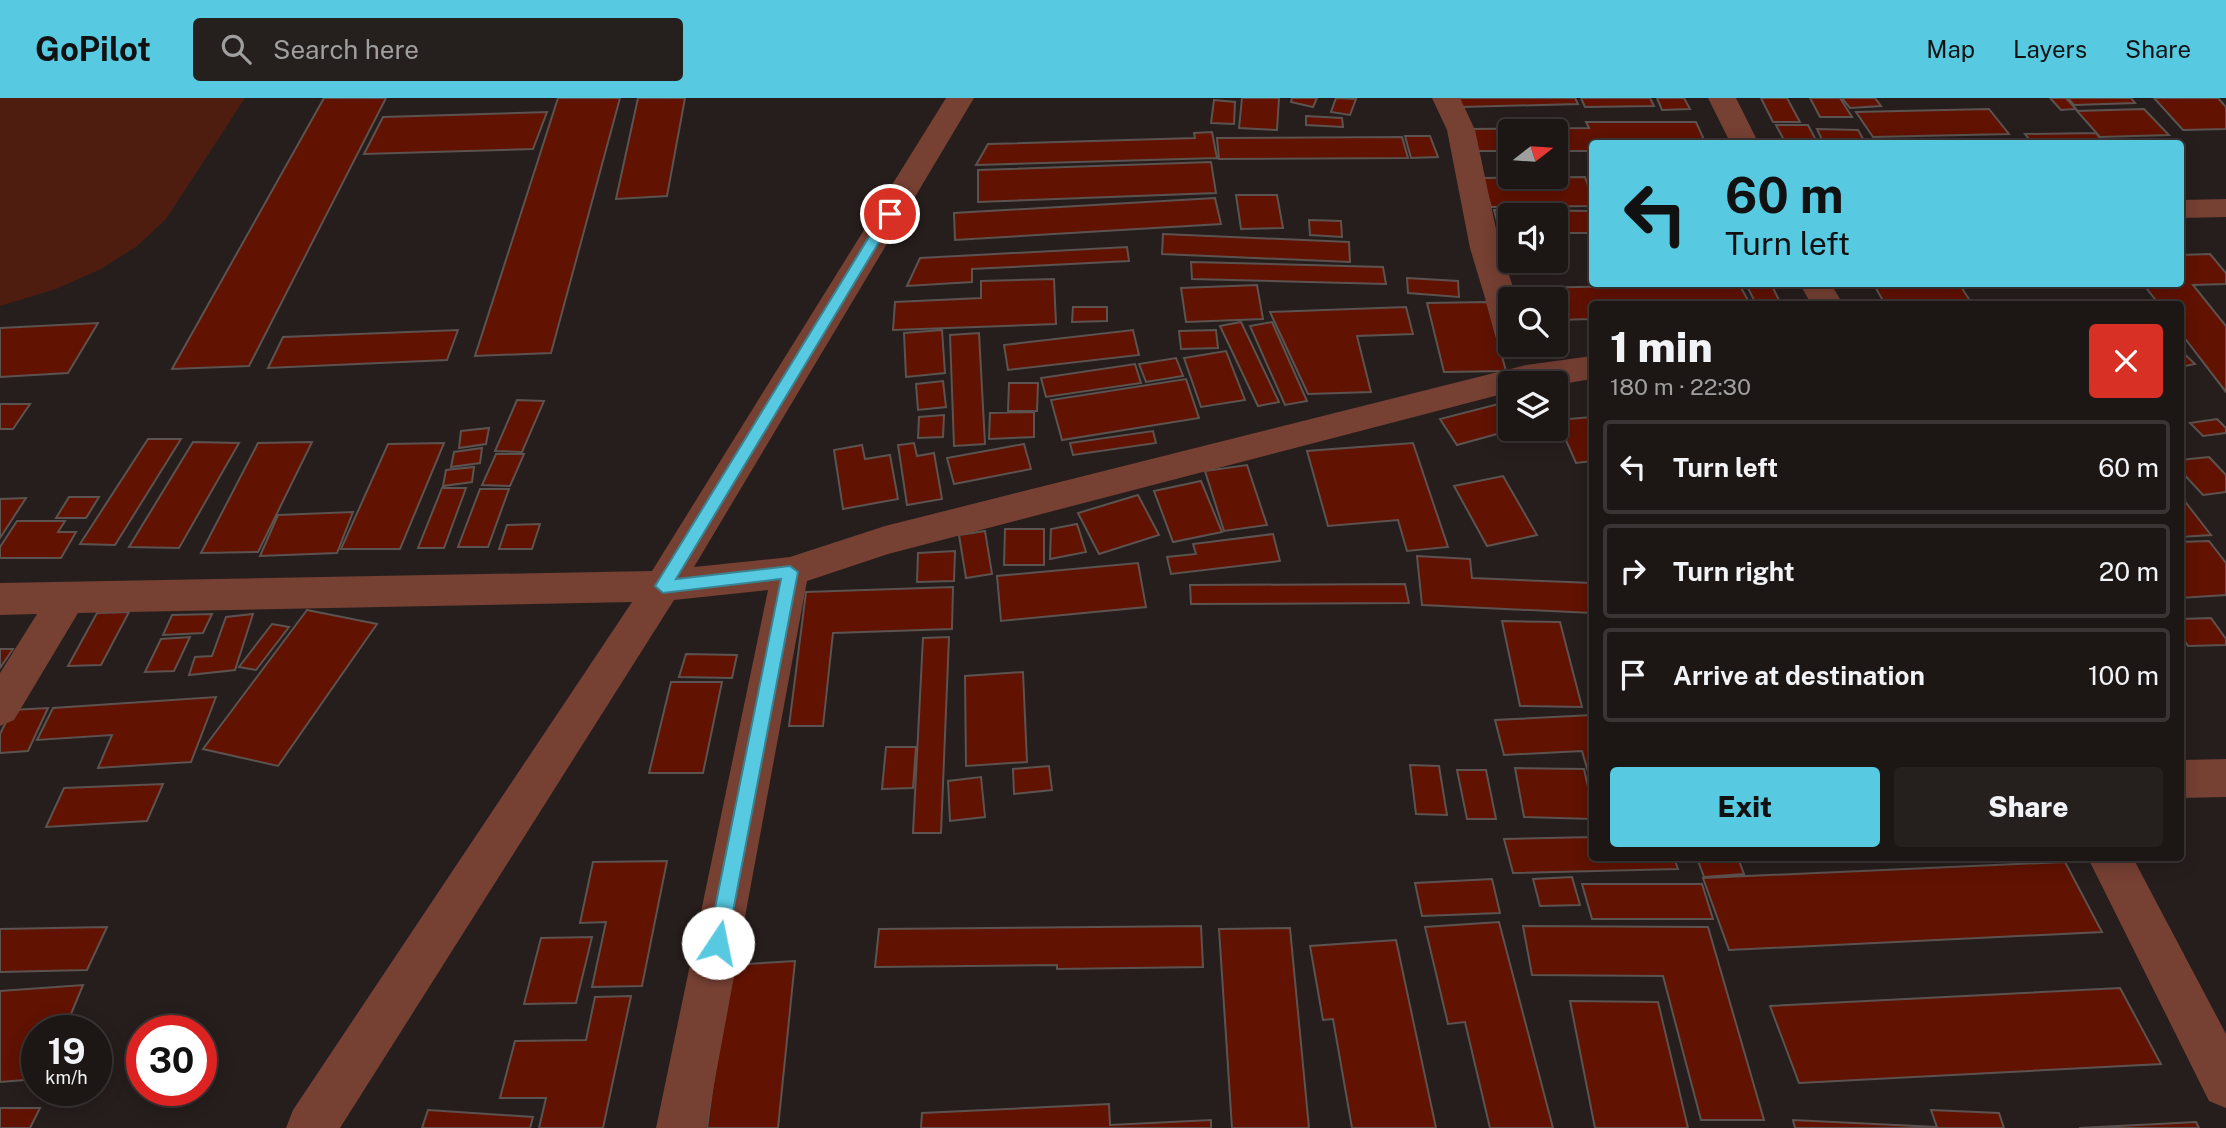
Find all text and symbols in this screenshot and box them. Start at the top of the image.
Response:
search box [193,18,683,81]
text: GoPilot [35,30,151,68]
icon: search [217,30,255,68]
text: Search here [273,34,419,65]
text: Map [1926,35,1975,63]
text: Layers [2013,35,2087,63]
text: Share [2125,35,2191,63]
north arrow [1498,119,1568,189]
map controls [1498,119,1568,441]
text: 60 m [1725,166,1844,224]
icon: left [1610,168,1701,259]
pin [860,184,920,244]
icon: arrive [871,195,909,233]
button: sound [1498,203,1568,273]
text: Turn left [1725,225,1850,262]
button: search [1498,287,1568,357]
text: 1 min [1610,322,1713,371]
button: close [2089,324,2163,398]
button: layers [1498,371,1568,441]
text: 180 m · 22:30 [1610,373,1751,400]
icon: left [1614,448,1652,486]
text: Turn left [1673,452,1778,483]
text: 60 m [2098,452,2159,483]
icon: right [1614,552,1652,590]
text: Turn right [1673,556,1795,587]
text: 20 m [2099,556,2159,587]
icon: arrive [1614,656,1652,694]
text: Arrive at destination [1673,660,1925,691]
text: 100 m [2088,660,2159,691]
button: Exit [1610,767,1880,847]
button: Share [1894,767,2163,847]
position arrow [681,906,755,980]
speed limit sign: 30 [126,1015,217,1106]
text: 19 [47,1031,86,1072]
text: km/h [45,1067,88,1088]

